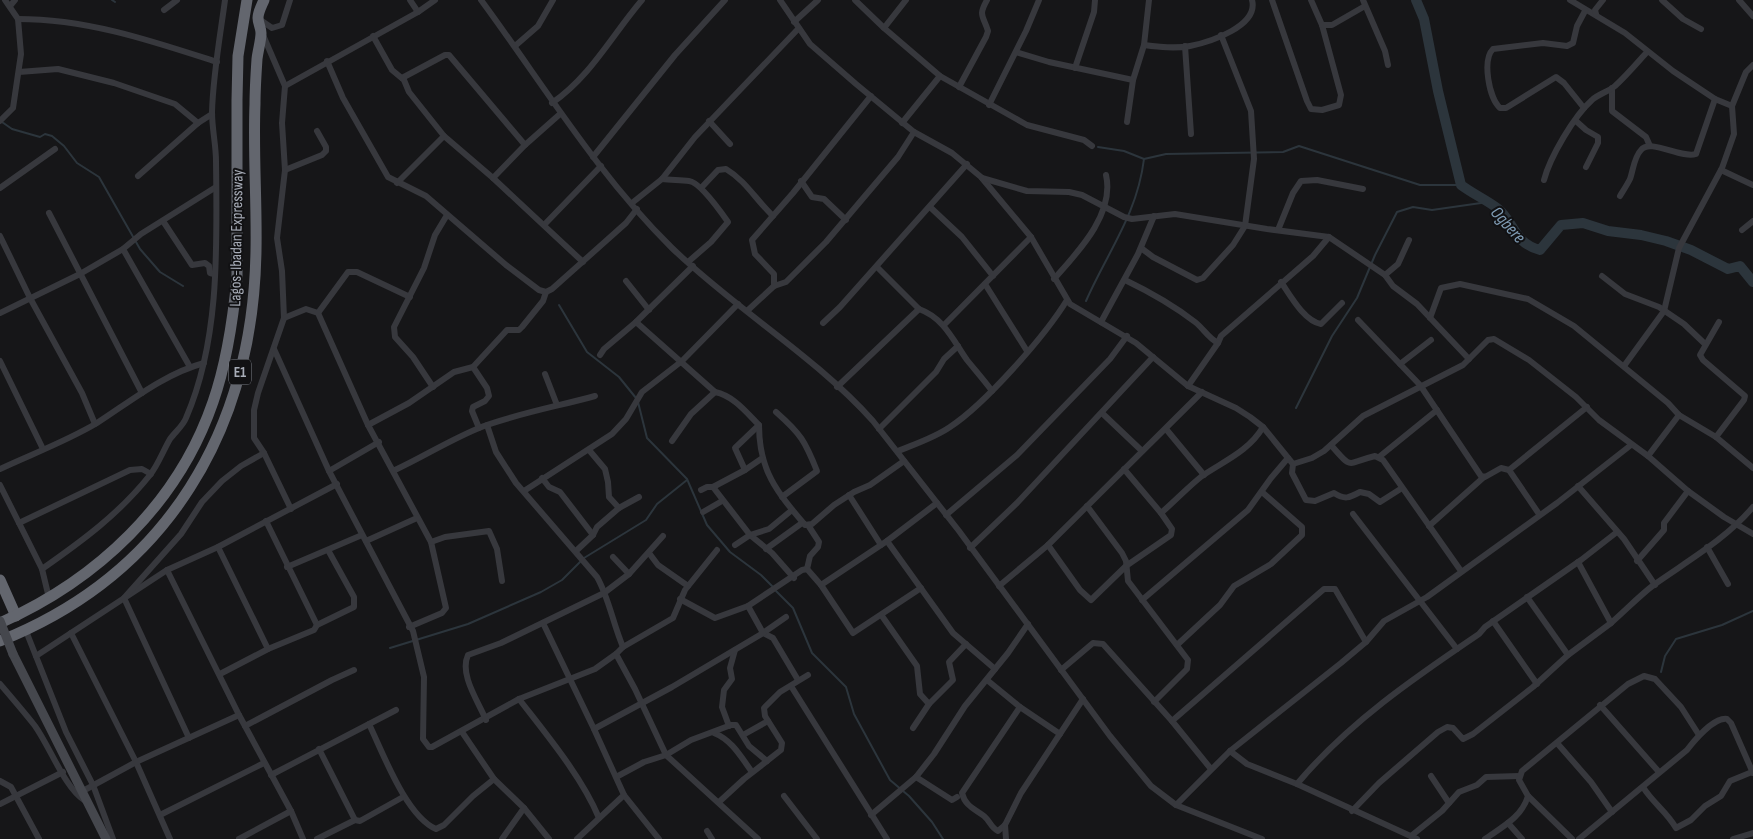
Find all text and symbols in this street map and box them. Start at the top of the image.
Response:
street label: Lagos-Ibadan Expressway [226,169,248,307]
water label: Ogbere [1486,202,1530,248]
road number: E1 [229,360,251,384]

